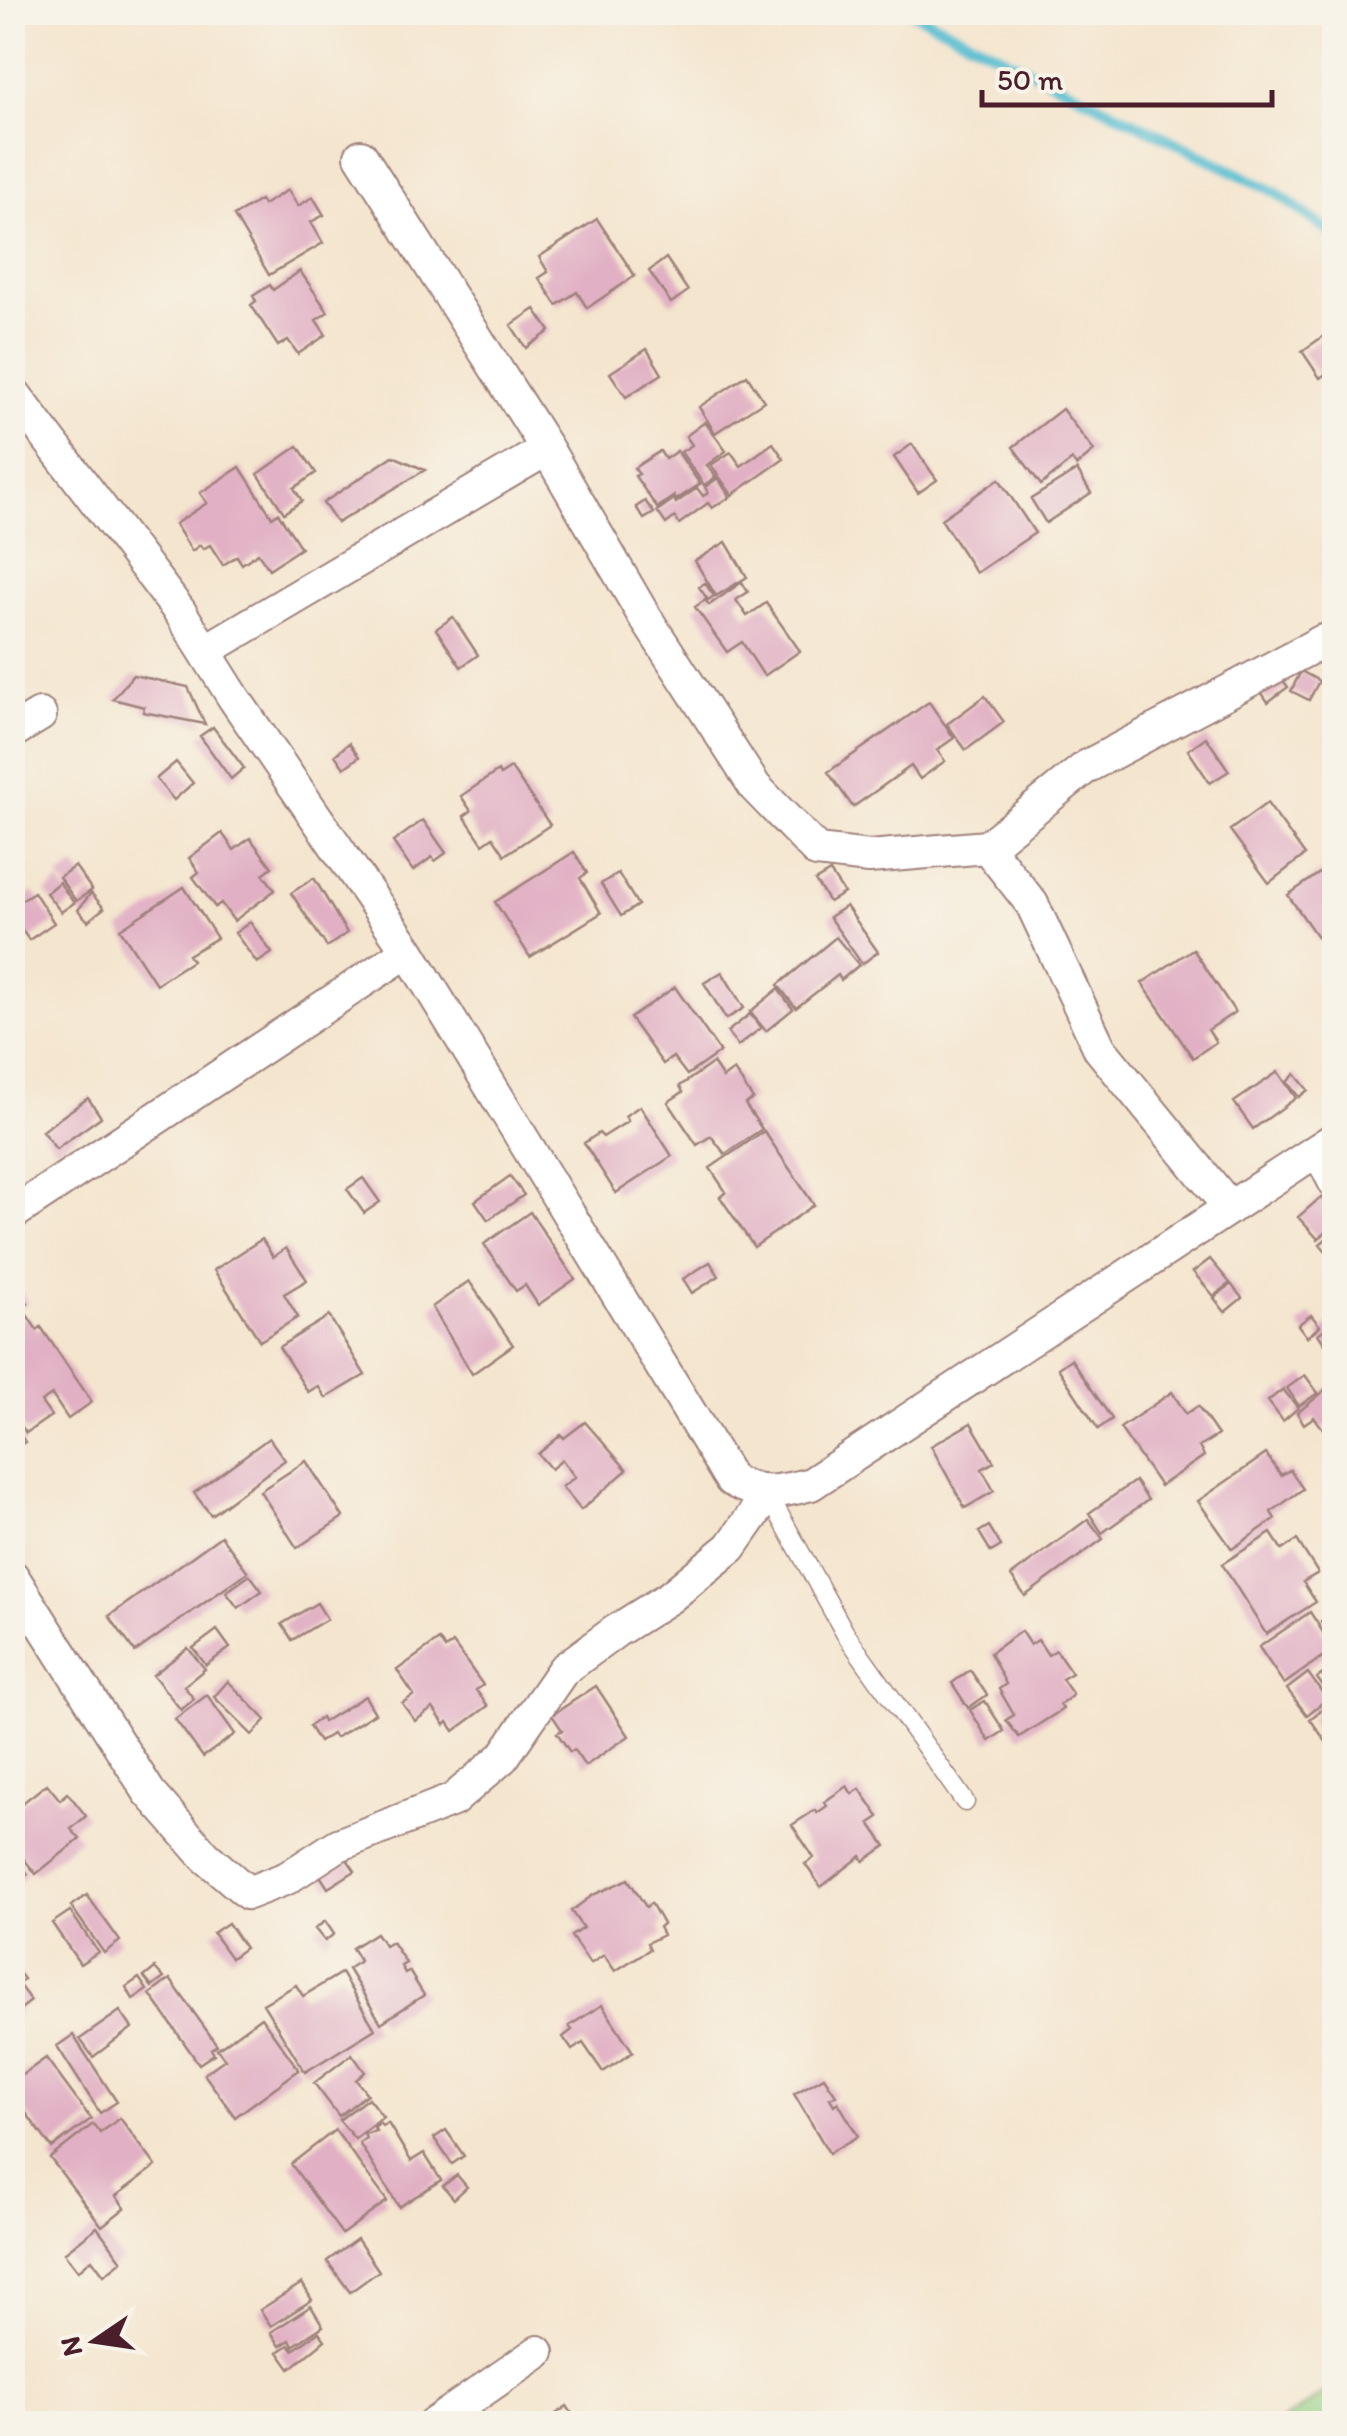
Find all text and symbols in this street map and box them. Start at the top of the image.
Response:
scale bar [982,45,1272,107]
text: 50 m [997,61,1063,98]
north arrow [45,2291,145,2391]
text: N [52,2334,89,2360]

